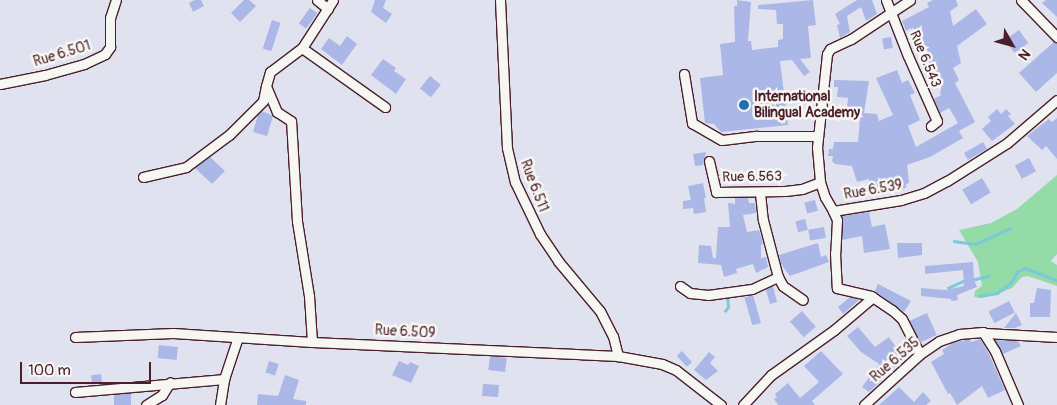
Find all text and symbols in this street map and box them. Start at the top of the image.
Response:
north arrow [987,20,1037,70]
street label: Rue 6.543 [906,28,944,90]
street label: Rue 6.501 [31,37,93,71]
text: N [1015,46,1034,64]
place label: International Bilingual Academy [754,89,860,121]
marker: International Bilingual Academy [738,99,750,111]
street label: Rue 6.511 [516,157,552,215]
street label: Rue 6.563 [722,168,782,186]
street label: Rue 6.539 [843,177,903,203]
street label: Rue 6.509 [374,322,436,342]
street label: Rue 6.535 [867,334,923,386]
scale bar [22,352,154,384]
text: 100 m [28,361,71,380]

